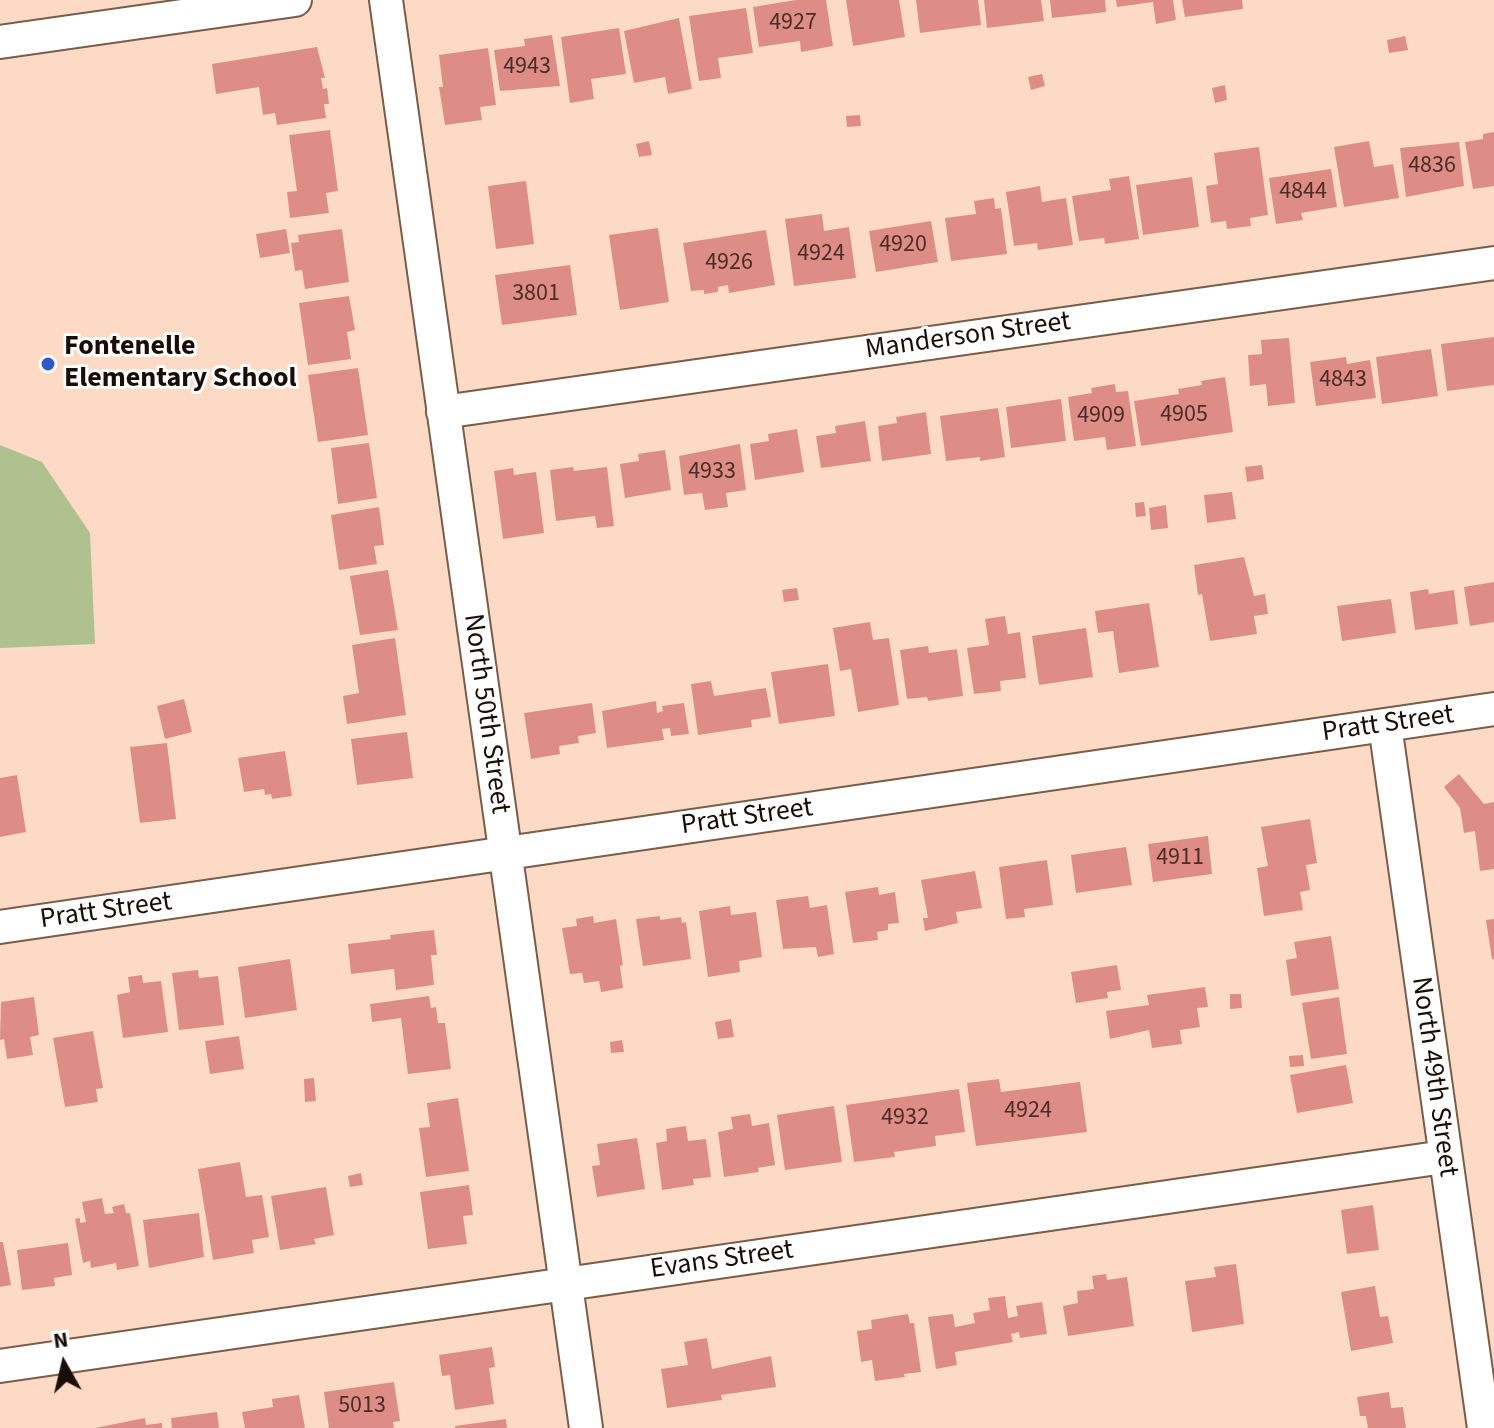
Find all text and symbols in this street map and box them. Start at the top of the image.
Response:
house number: 4927 [769,10,817,38]
house number: 4943 [503,54,551,82]
house number: 4836 [1408,153,1456,181]
house number: 4844 [1279,179,1327,207]
house number: 4920 [879,232,927,260]
house number: 4924 [797,241,845,269]
house number: 4926 [705,250,753,278]
house number: 3801 [512,281,560,309]
street label: Manderson Street [863,306,1073,368]
place label: Fontenelle Elementary School [64,331,297,397]
marker: Fontenelle Elementary School [39,355,57,373]
house number: 4843 [1319,367,1367,395]
house number: 4905 [1160,402,1208,430]
house number: 4909 [1077,403,1125,431]
house number: 4933 [688,459,736,487]
street label: North 50th Street [454,612,516,816]
street label: Pratt Street [1320,699,1456,751]
street label: Pratt Street [679,792,815,844]
house number: 4911 [1156,845,1204,873]
street label: Pratt Street [38,886,174,938]
street label: North 49th Street [1402,975,1464,1179]
house number: 4924 [1004,1098,1052,1126]
house number: 4932 [881,1105,929,1133]
street label: Evans Street [648,1234,796,1288]
text: N [51,1323,70,1357]
north arrow [24,1324,104,1404]
house number: 5013 [338,1393,386,1421]

